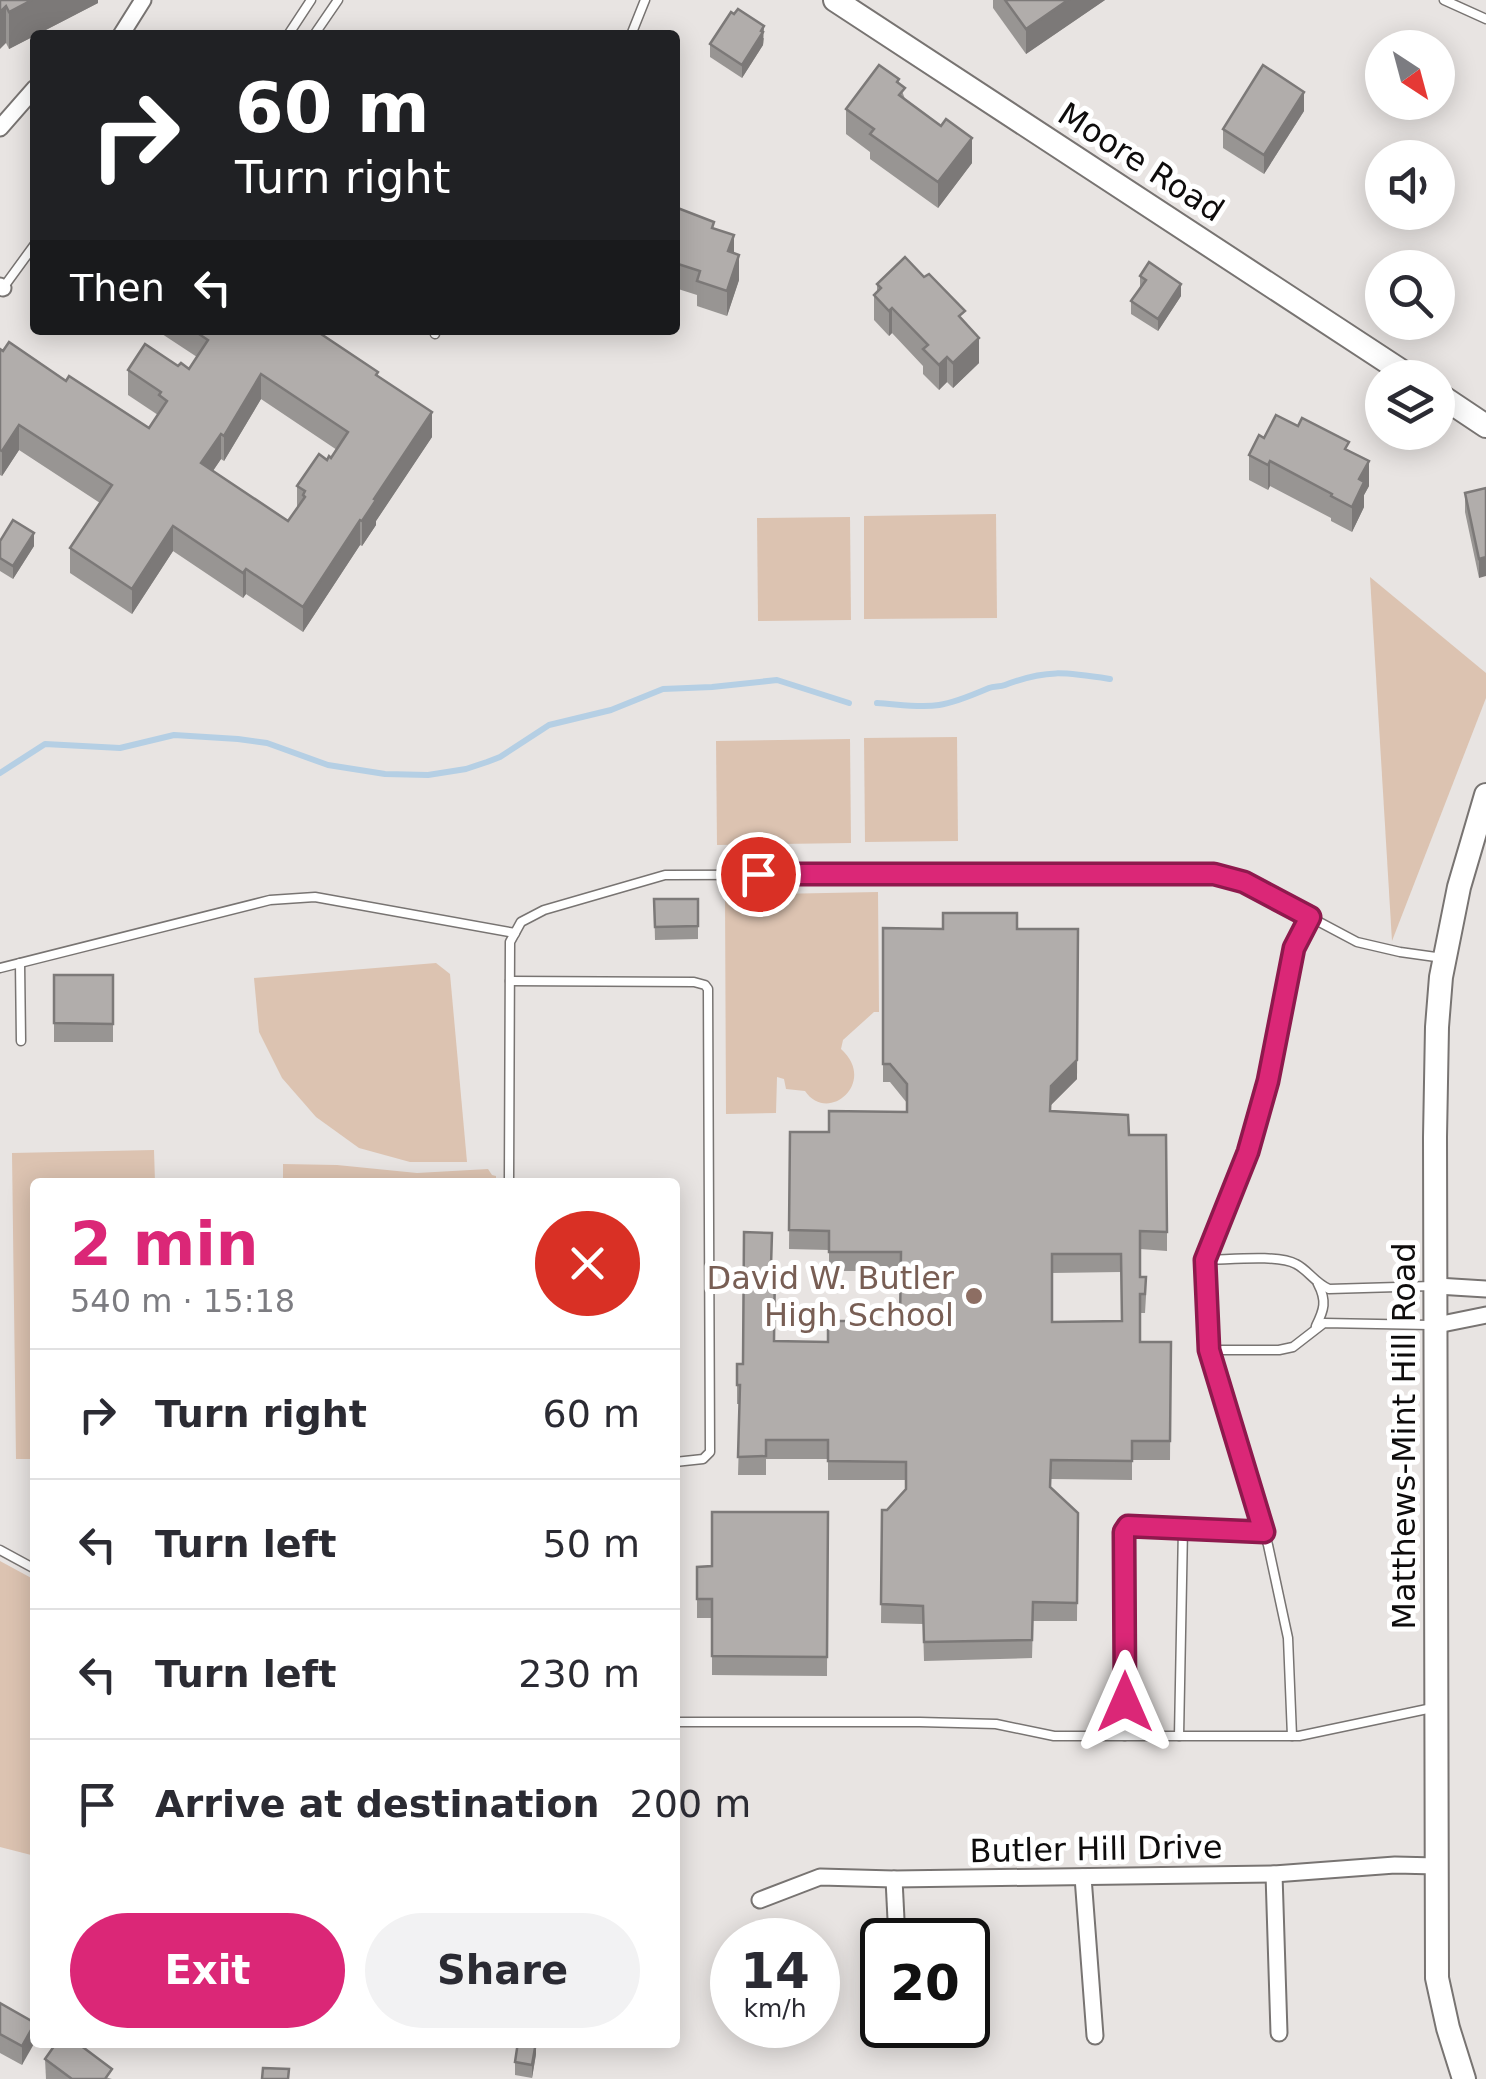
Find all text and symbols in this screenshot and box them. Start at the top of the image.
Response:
north arrow [1365,30,1455,120]
map controls [1365,30,1455,450]
text: 60 m [235,67,430,149]
icon: right [70,70,200,200]
street label: Moore Road [1051,94,1231,230]
button: sound [1365,140,1455,230]
text: Turn right [235,151,450,204]
button: search [1365,250,1455,340]
icon: left [185,260,240,315]
text: Then [70,266,165,310]
button: layers [1365,360,1455,450]
pin [716,832,801,917]
icon: arrive [731,847,786,902]
text: 2 min [70,1209,258,1279]
button: close [535,1211,640,1316]
street label: Matthews-Mint Hill Road [1385,1242,1423,1630]
place label: David W. Butler High School [707,1259,955,1334]
text: 540 m · 15:18 [70,1282,295,1320]
marker: David W. Butler High School [963,1285,985,1307]
icon: right [70,1387,125,1442]
text: Turn right [155,1392,367,1436]
text: 60 m [543,1392,640,1436]
icon: left [70,1517,125,1572]
text: Turn left [155,1522,336,1566]
text: 50 m [543,1522,640,1566]
icon: left [70,1647,125,1702]
position arrow [1073,1650,1177,1754]
text: Turn left [155,1652,336,1696]
text: 230 m [518,1652,640,1696]
icon: arrive [70,1777,125,1832]
text: Arrive at destination [155,1782,600,1826]
text: 200 m [630,1782,751,1826]
street label: Butler Hill Drive [969,1828,1223,1870]
button: Exit [70,1913,345,2028]
button: Share [365,1913,640,2028]
speed limit sign: 20 [860,1918,990,2048]
text: 14 [740,1942,810,2000]
text: km/h [743,1994,807,2023]

